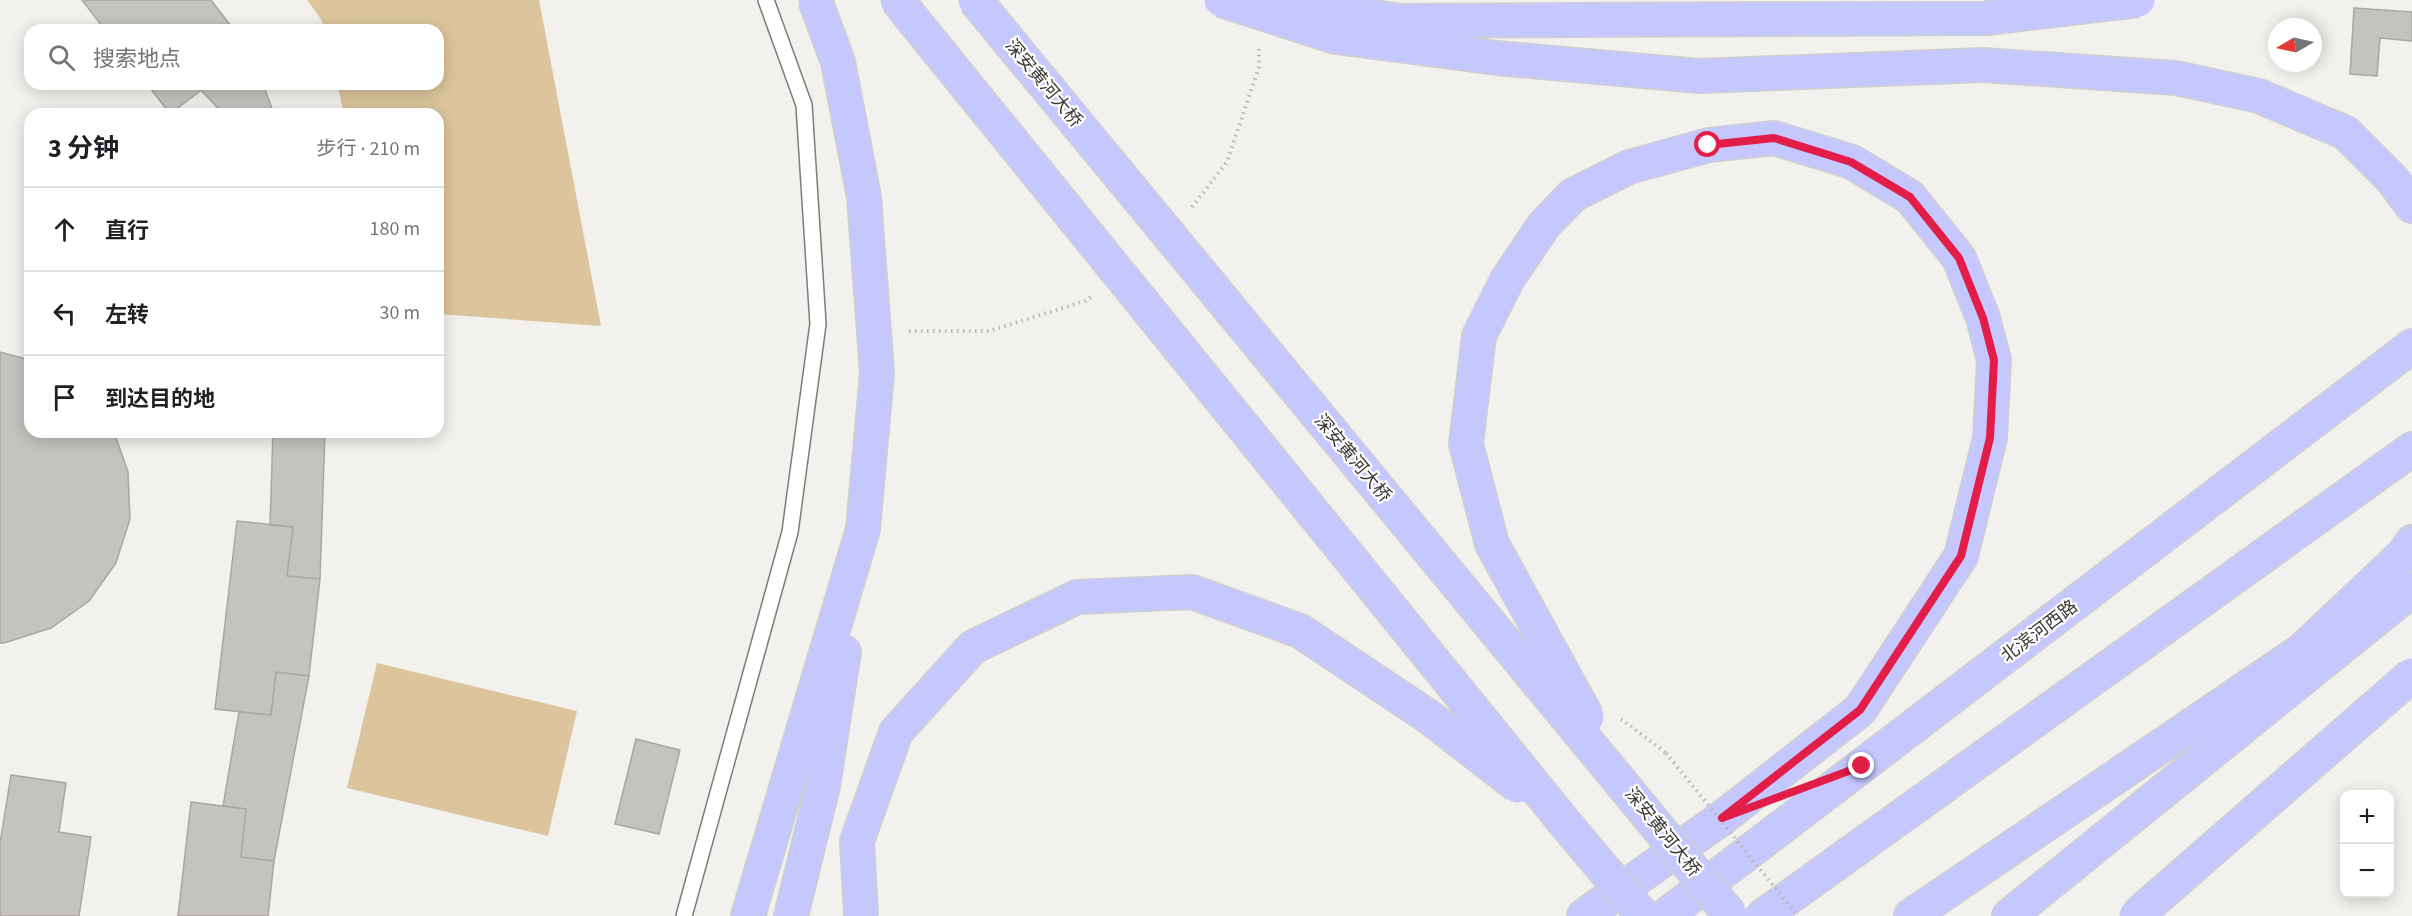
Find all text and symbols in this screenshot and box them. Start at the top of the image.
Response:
north arrow [2268,18,2322,72]
search box [24,24,444,90]
street label: 深安黄河大桥 [999,34,1088,133]
icon: search [45,41,78,74]
text: 搜索地点 [93,43,181,75]
text: 3 分钟 [48,130,119,167]
route start [1694,131,1720,157]
text: 步行 · 210 m [317,135,420,163]
icon: ahead [48,213,81,246]
text: 直行 [105,215,149,247]
text: 180 m [370,215,420,243]
icon: left [48,297,81,330]
text: 左转 [105,299,149,331]
text: 30 m [380,299,420,327]
icon: arrive [48,381,81,414]
text: 到达目的地 [105,383,215,415]
street label: 深安黄河大桥 [1308,409,1397,508]
street label: 北滨河西路 [1996,594,2083,668]
route end [1848,752,1874,778]
street label: 深安黄河大桥 [1619,782,1706,882]
map controls [2340,790,2394,898]
button: + [2340,790,2394,844]
button: − [2340,844,2394,898]

